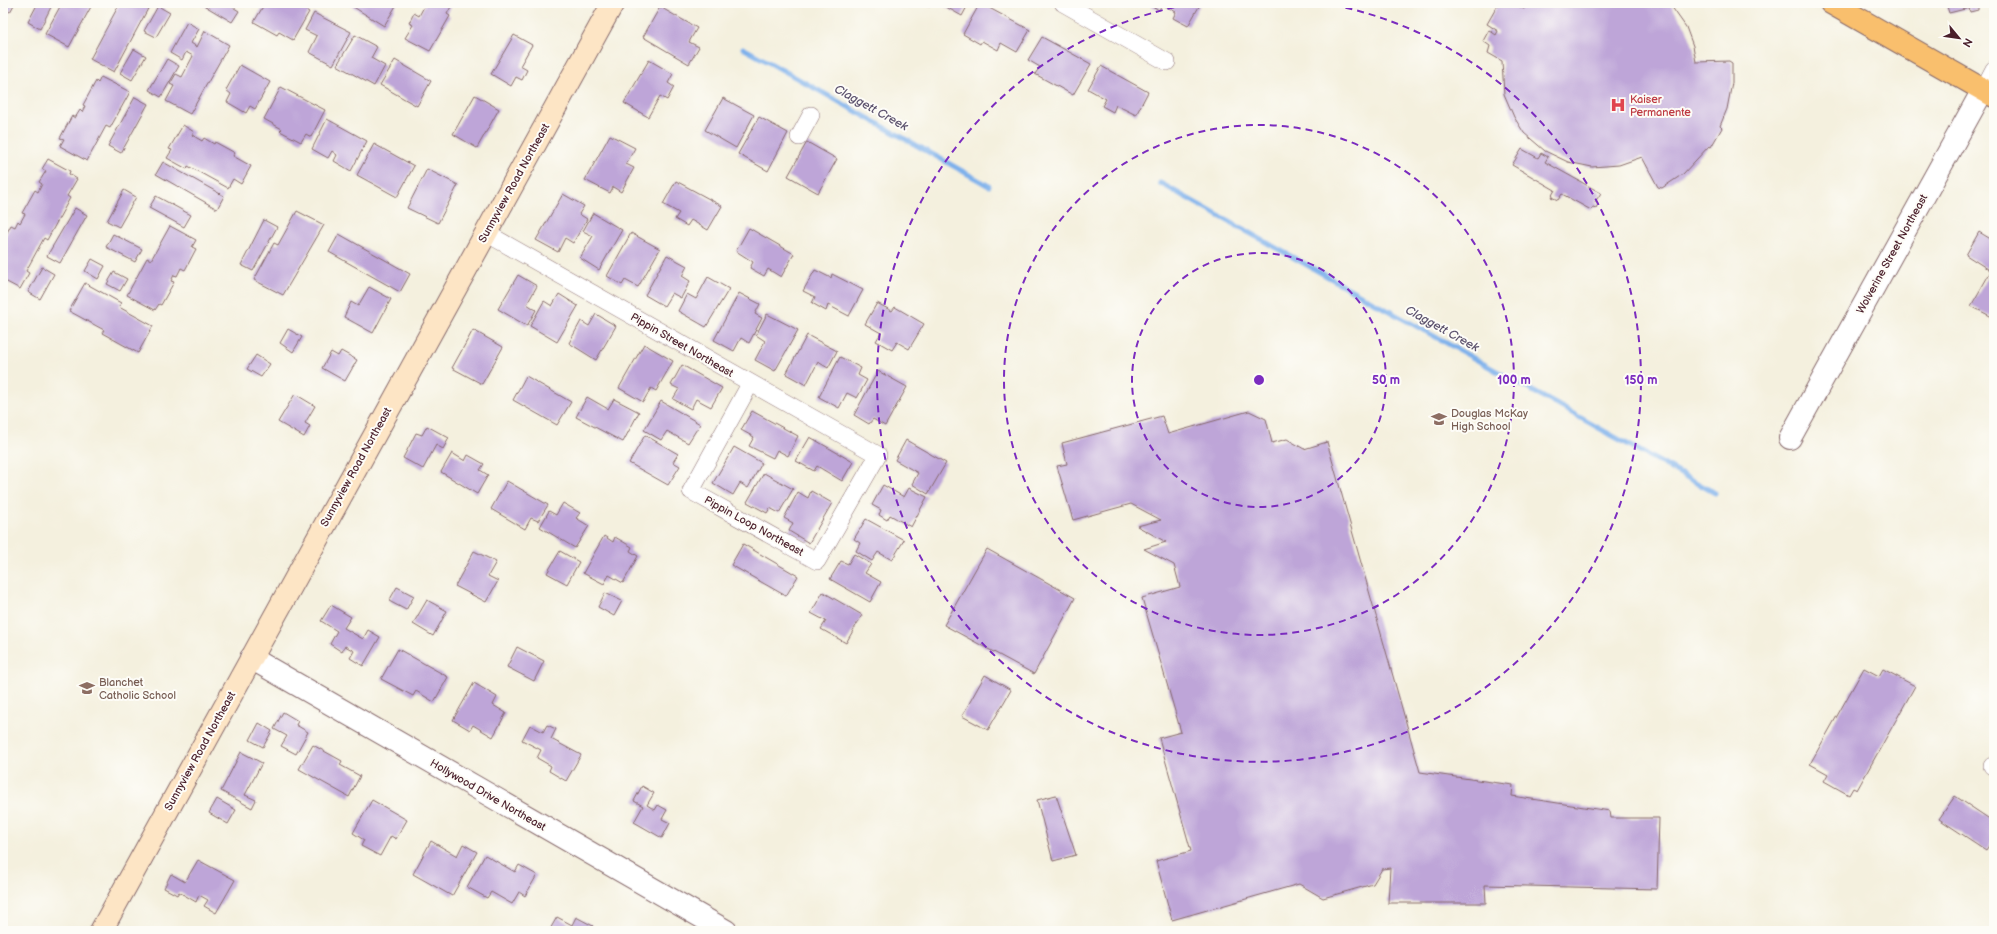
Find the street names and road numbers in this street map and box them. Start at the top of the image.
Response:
street label: Sunnyview Road Northeast [476,121,553,245]
street label: Wolverine Street Northeast [1854,191,1931,316]
street label: Pippin Street Northeast [628,310,736,380]
street label: Sunnyview Road Northeast [318,405,395,529]
street label: Pippin Loop Northeast [702,493,806,559]
street label: Sunnyview Road Northeast [162,689,239,813]
street label: Hollywood Drive Northeast [428,756,549,834]

